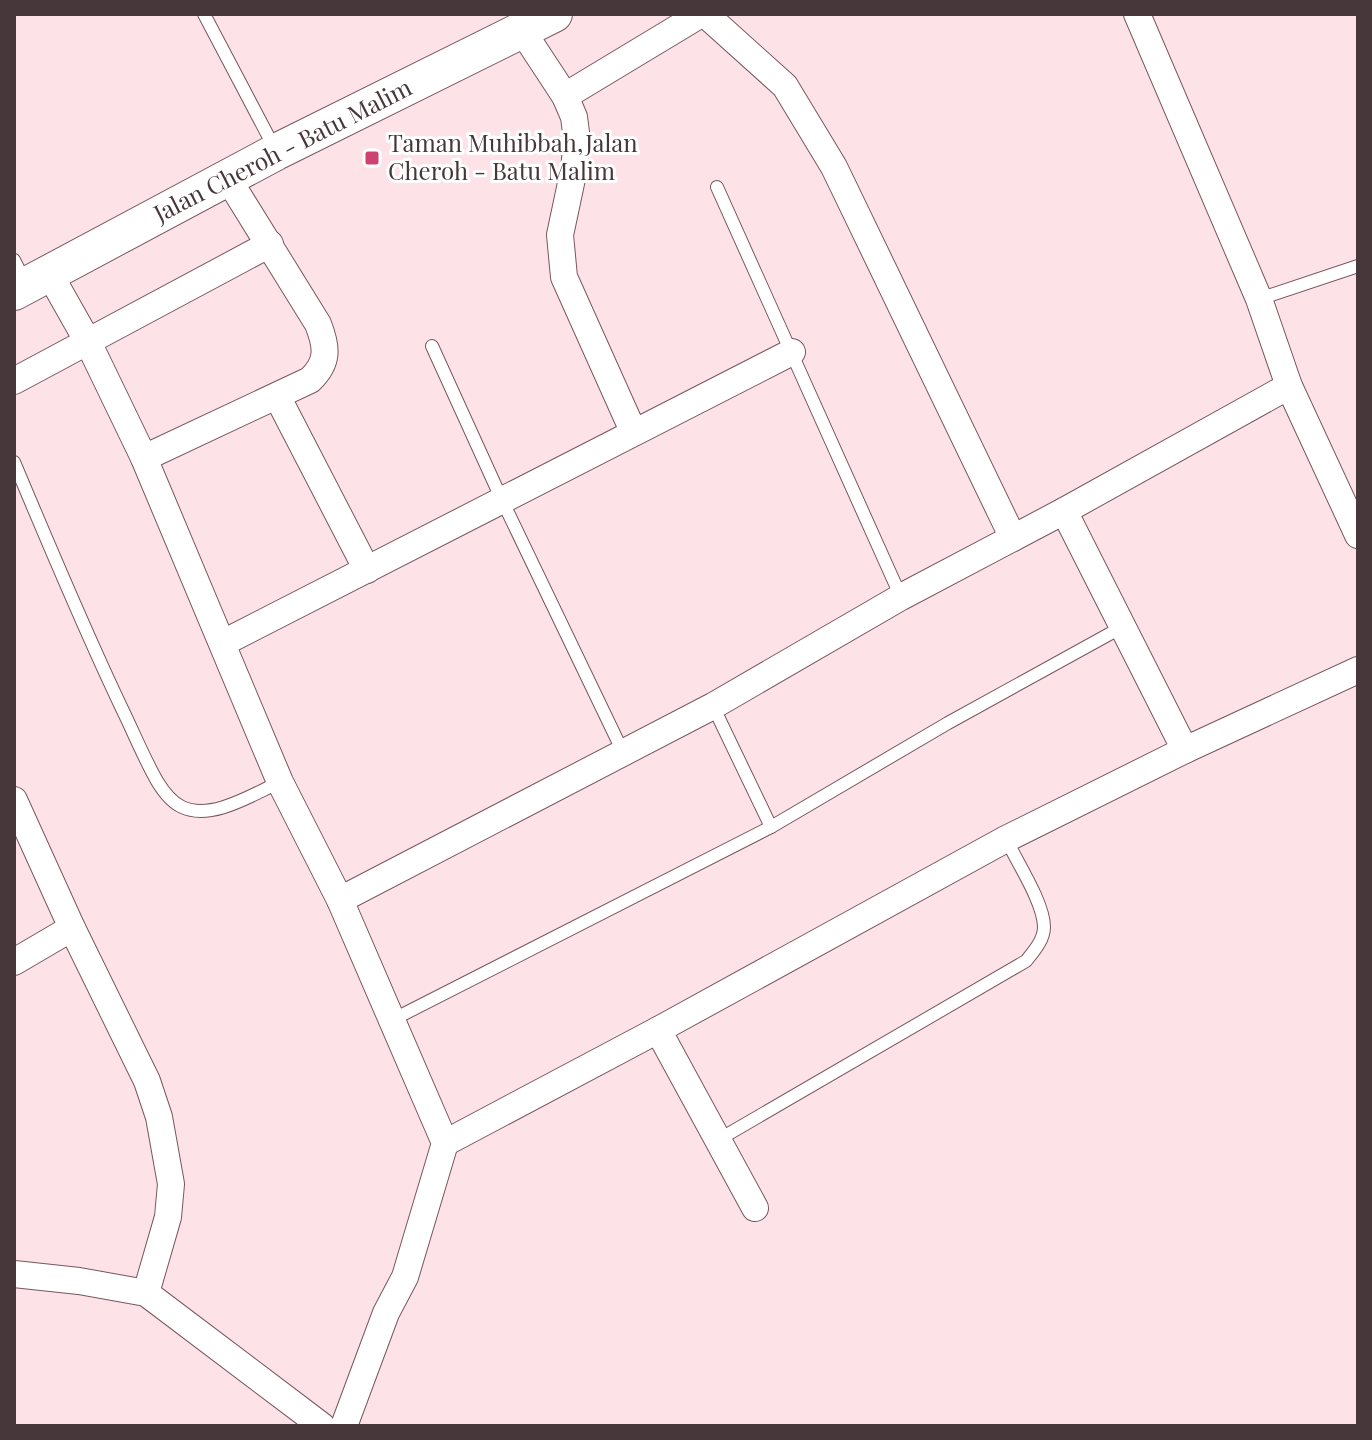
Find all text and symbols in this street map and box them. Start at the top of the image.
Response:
street label: Jalan Cheroh - Batu Malim [147,70,417,229]
place label: Taman Muhibbah,Jalan Cheroh - Batu Malim [388,126,638,186]
marker: Taman Muhibbah,Jalan Cheroh - Batu Malim [363,149,381,167]

